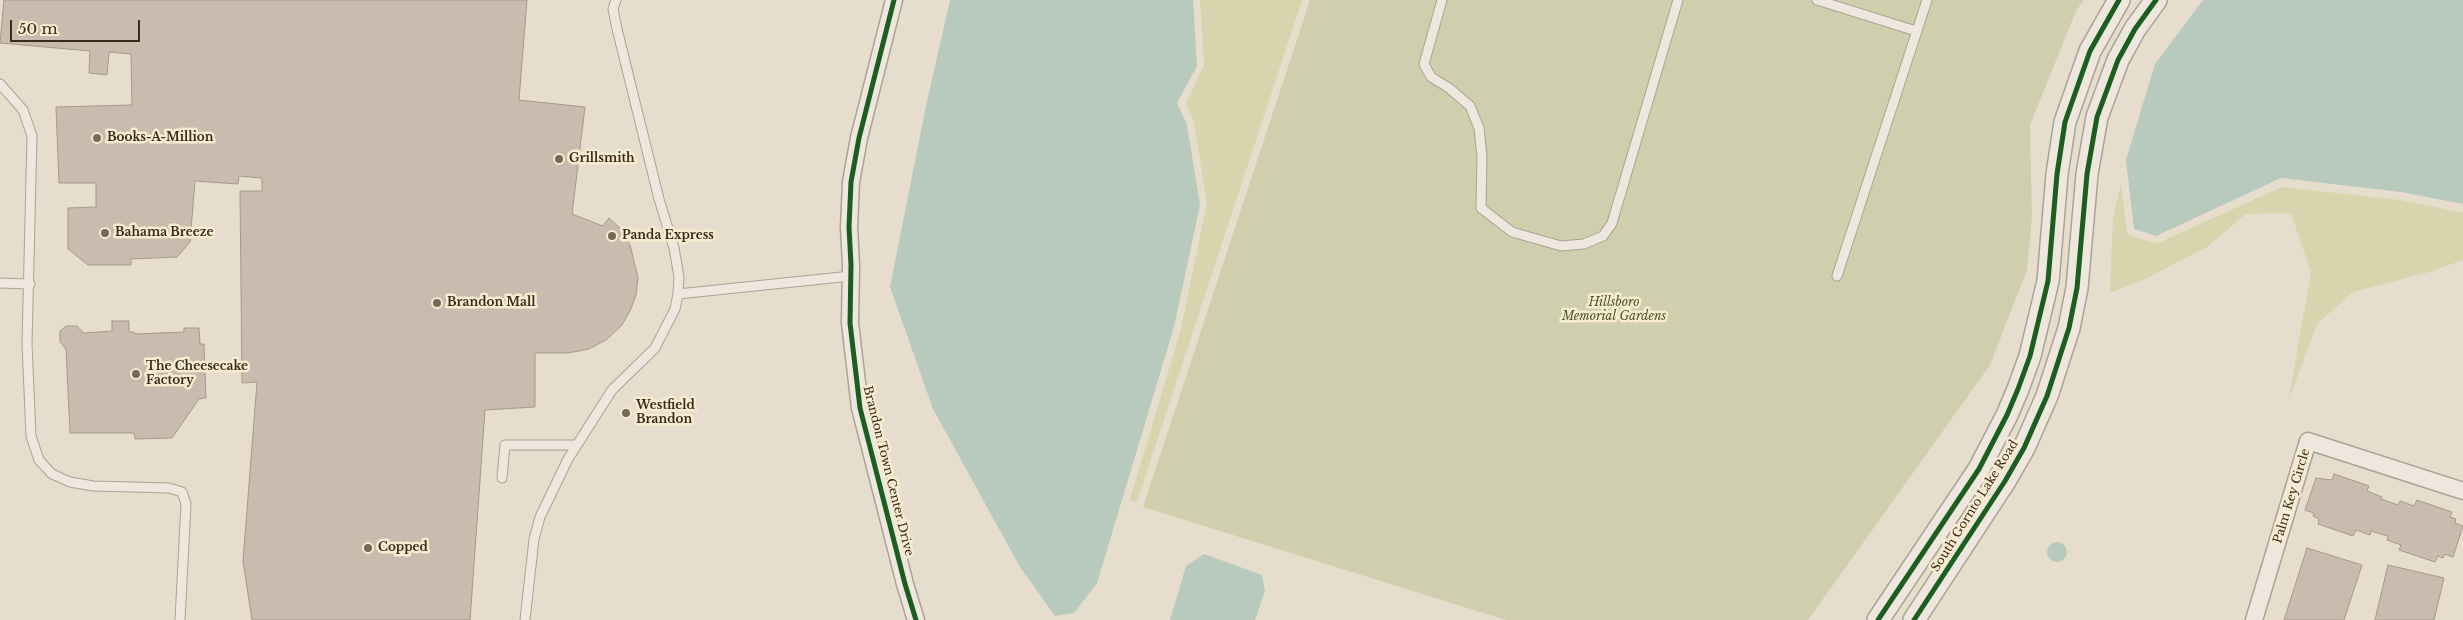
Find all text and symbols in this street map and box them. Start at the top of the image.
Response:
scale bar [12,10,142,42]
text: 50 m [18,19,58,38]
place label: Books-A-Million [107,131,213,145]
marker: Books-A-Million [91,132,103,144]
place label: Grillsmith [569,152,635,166]
marker: Grillsmith [553,153,565,165]
place label: Bahama Breeze [115,226,214,240]
marker: Bahama Breeze [99,227,111,239]
place label: Panda Express [622,229,714,243]
marker: Panda Express [606,230,618,242]
place label: Brandon Mall [447,296,535,310]
park label: Hillsboro Memorial Gardens [1562,296,1666,324]
marker: Brandon Mall [431,297,443,309]
place label: The Cheesecake Factory [146,360,248,388]
marker: The Cheesecake Factory [130,368,142,380]
street label: Brandon Town Center Drive [860,384,916,558]
place label: Westfield Brandon [636,399,695,427]
marker: Westfield Brandon [620,407,632,419]
street label: South Gornto Lake Road [1928,438,2022,574]
street label: Palm Key Circle [2271,447,2313,545]
place label: Copped [378,541,428,555]
marker: Copped [362,542,374,554]

